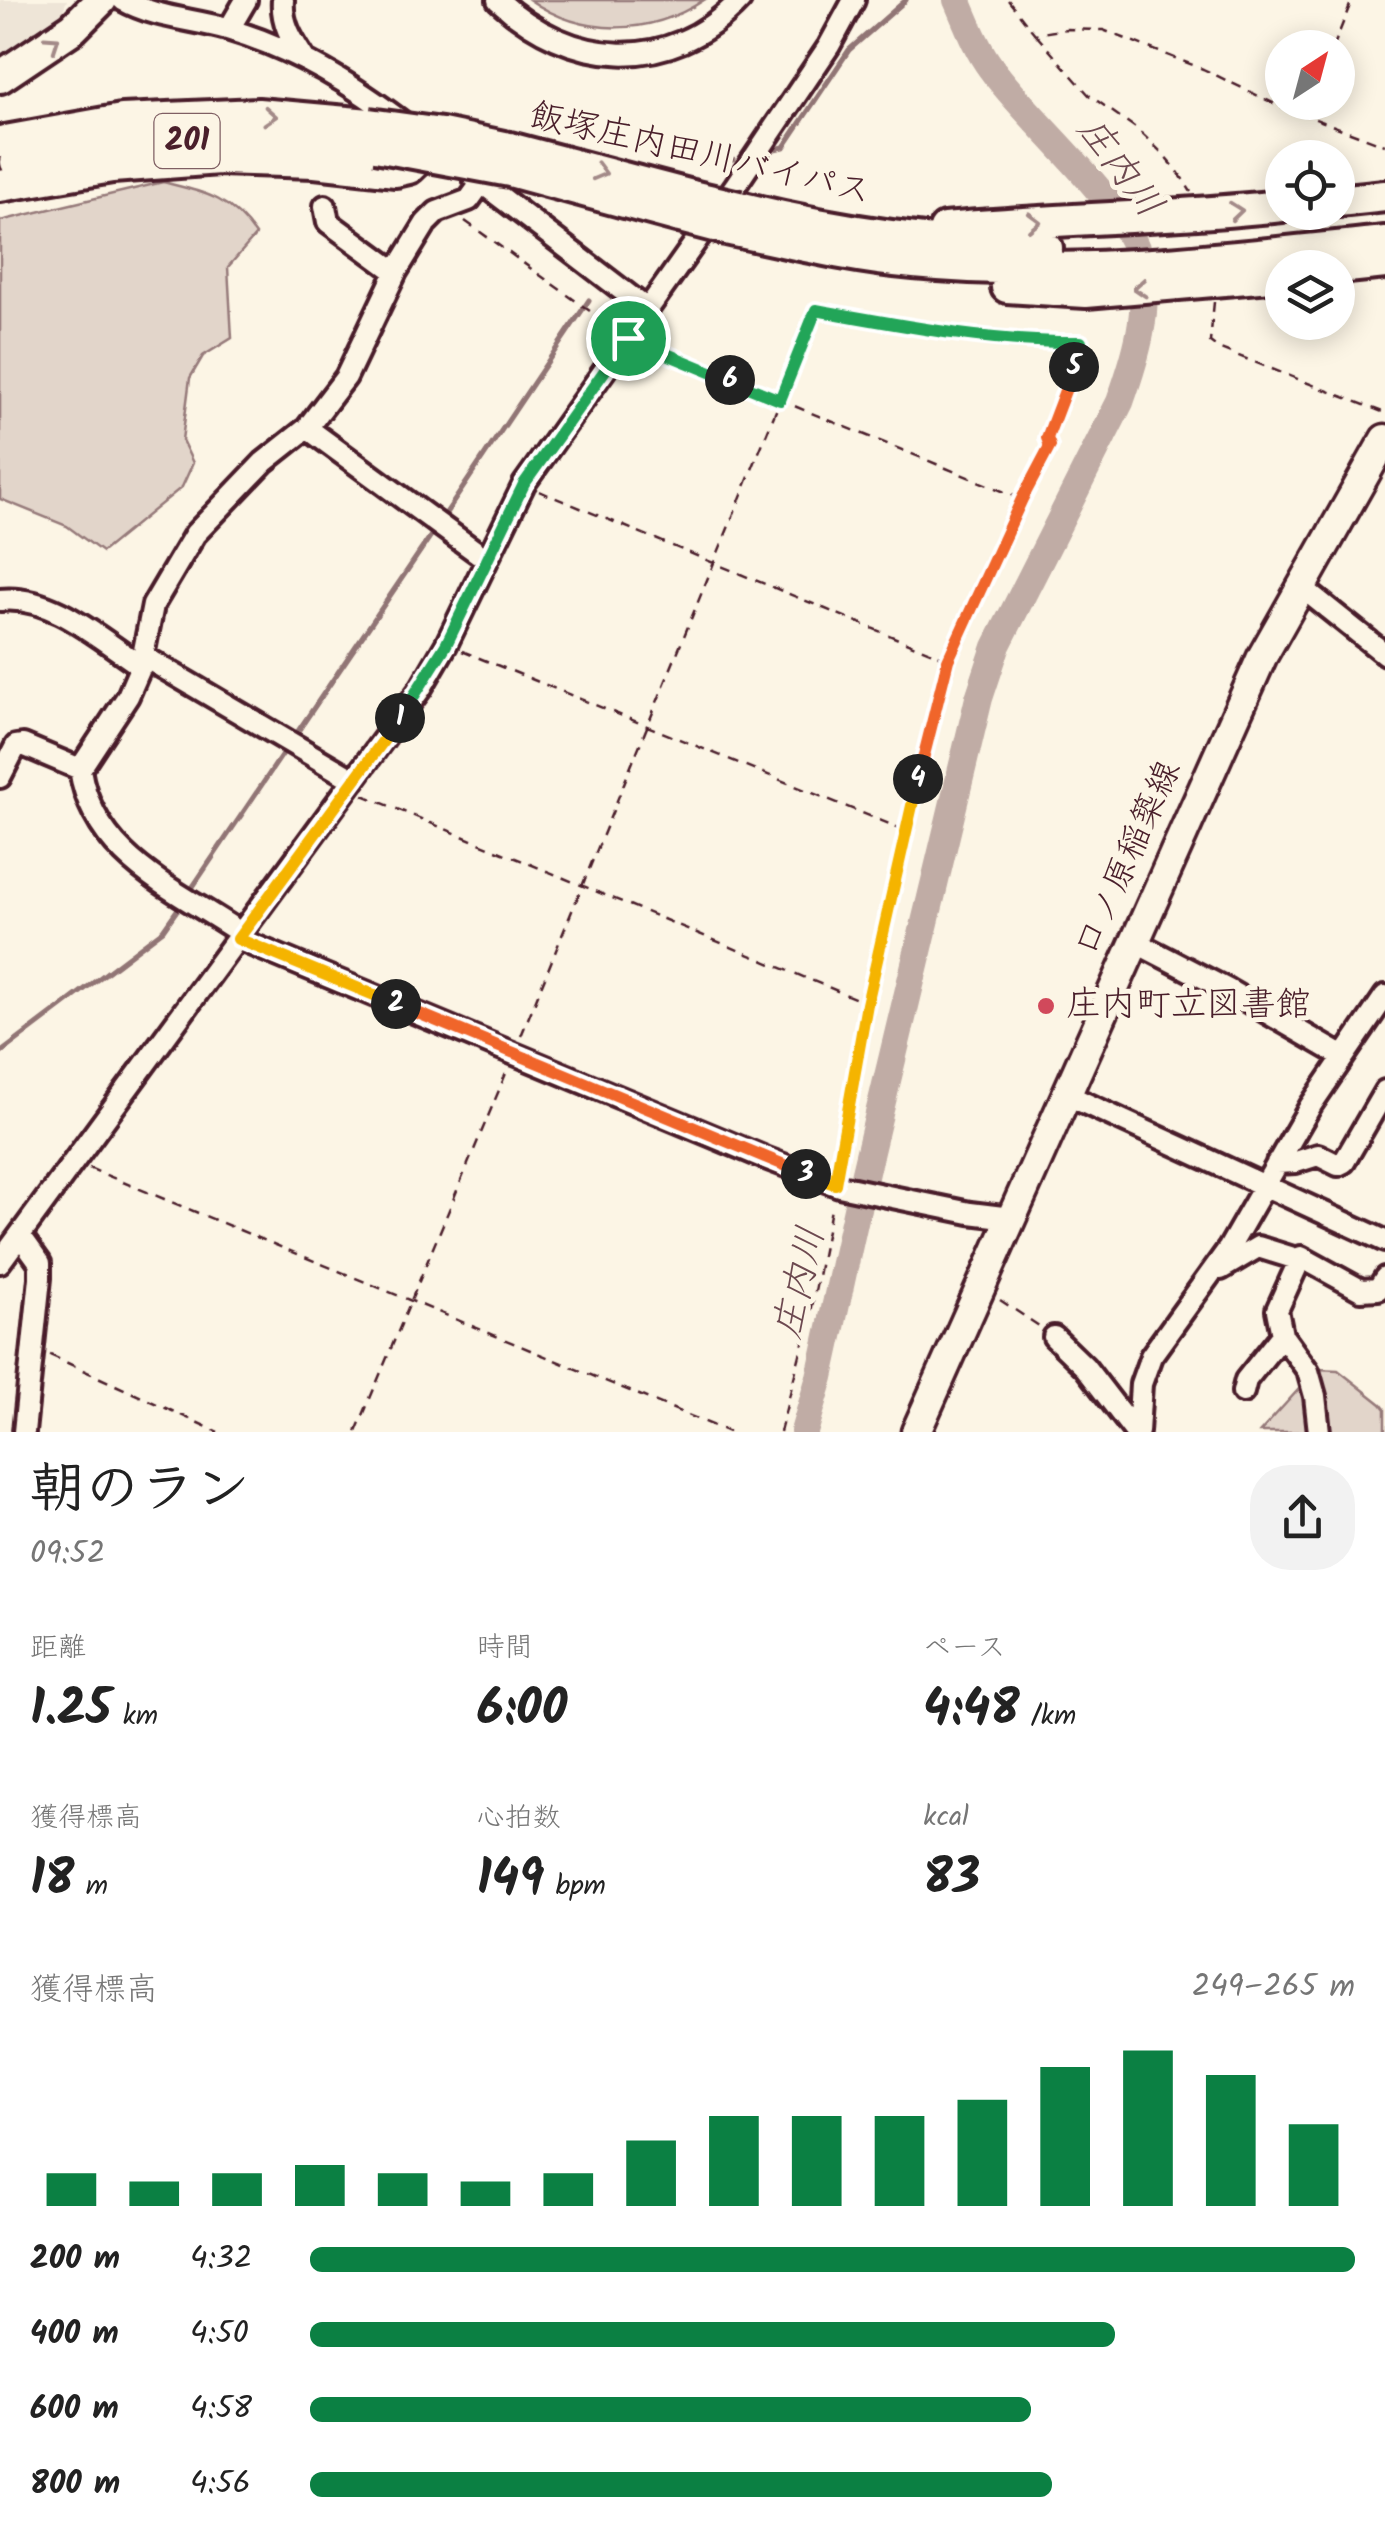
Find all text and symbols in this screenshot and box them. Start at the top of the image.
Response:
north arrow [1265,30,1355,120]
map controls [1265,30,1355,340]
one-way arrow [42,35,60,54]
street label: 飯塚庄内田川バイパス [524,88,876,222]
water label: 庄内川 [1061,104,1177,232]
one-way arrow [263,105,279,126]
road number: 201 [154,114,220,168]
button: locate [1265,140,1355,230]
one-way arrow [591,160,608,181]
one-way arrow [1229,201,1245,222]
one-way arrow [1027,212,1043,233]
button: layers [1265,250,1355,340]
one-way arrow [1131,277,1147,299]
pin [586,296,671,381]
icon: arrive [601,311,656,366]
pin: 5 [1049,342,1099,392]
text: 5 [1067,344,1081,389]
pin: 6 [705,355,755,405]
text: 6 [722,357,738,402]
pin: 1 [375,693,425,743]
text: 1 [396,695,404,740]
street label: 口ノ原稲築線 [1061,752,1197,966]
pin: 4 [893,754,943,804]
text: 4 [910,756,926,801]
place label: 庄内町立図書館 [1066,978,1311,1034]
pin: 2 [371,979,421,1029]
text: 2 [388,981,404,1026]
marker: 庄内町立図書館 [1035,995,1057,1017]
pin: 3 [781,1149,831,1199]
text: 3 [798,1151,814,1196]
water label: 庄内川 [759,1221,843,1345]
text: 朝のラン [30,1448,250,1535]
button: share [1250,1465,1355,1570]
text: 09:52 [30,1529,105,1580]
text: 距離 [30,1626,86,1671]
text: 時間 [477,1626,533,1671]
text: ペース [923,1626,1006,1671]
text: 1.25 [30,1671,111,1751]
text: 6:00 [477,1671,567,1751]
text: 4:48 [923,1671,1020,1751]
text: km [111,1694,158,1739]
text: /km [1020,1694,1076,1739]
text: kcal [923,1795,969,1840]
text: 獲得標高 [30,1796,142,1841]
text: 心拍数 [477,1796,561,1841]
text: 83 [923,1840,980,1920]
text: 18 [30,1841,75,1921]
text: 149 [477,1841,544,1921]
text: m [75,1864,108,1909]
text: bpm [544,1864,606,1909]
text: 249–265 m [1192,1962,1355,2013]
text: 獲得標高 [30,1965,158,2016]
text: 200 m [30,2234,120,2285]
text: 4:32 [190,2234,252,2285]
text: 400 m [30,2309,119,2360]
text: 4:50 [190,2309,249,2360]
text: 600 m [30,2384,119,2435]
text: 4:58 [190,2384,252,2435]
text: 800 m [30,2459,120,2510]
text: 4:56 [190,2459,250,2510]

